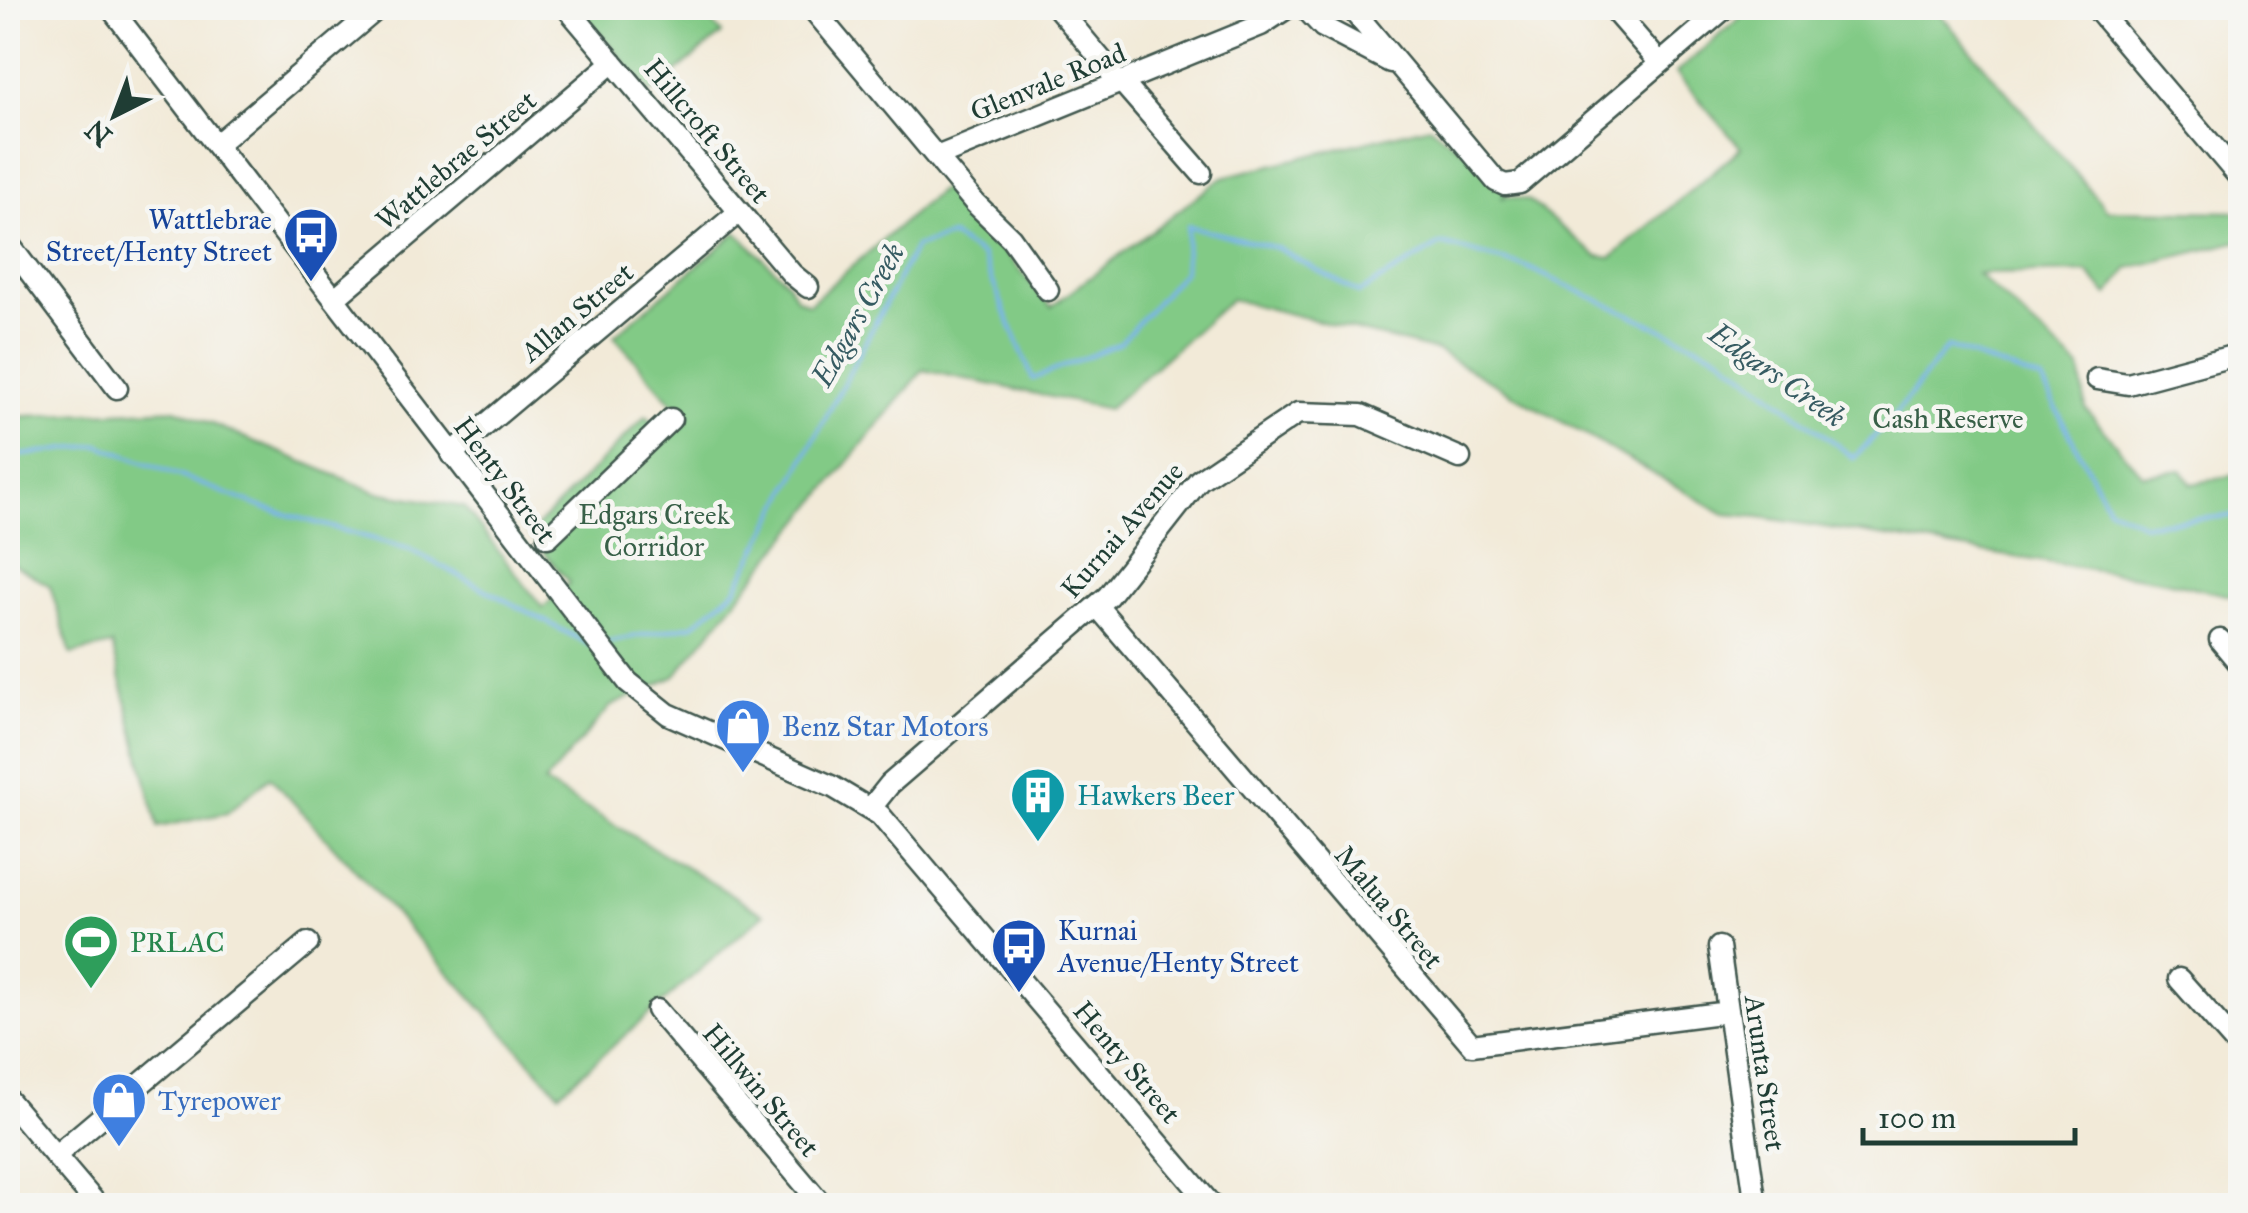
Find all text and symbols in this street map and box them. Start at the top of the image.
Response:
street label: Glenvale Road [965,35,1131,129]
street label: Hillcroft Street [636,51,778,211]
north arrow [65,65,165,165]
street label: Wattlebrae Street [368,83,544,237]
text: N [78,112,119,154]
place label: Wattlebrae Street/Henty Street [46,202,272,269]
bus stop icon: Wattlebrae Street/Henty Street [281,205,341,284]
water label: Edgars Creek [803,237,912,394]
street label: Allan Street [513,255,641,370]
water label: Edgars Creek [1701,314,1852,435]
park label: Cash Reserve [1872,401,2024,436]
street label: Henty Street [446,410,564,550]
street label: Kurnai Avenue [1053,455,1191,605]
park label: Edgars Creek Corridor [578,497,730,564]
shop icon: Benz Star Motors [713,696,773,775]
place label: Benz Star Motors [782,709,988,744]
building icon: Hawkers Beer [1008,765,1068,844]
place label: Hawkers Beer [1077,778,1235,813]
street label: Malua Street [1327,838,1451,976]
sports icon: PRLAC [61,912,121,991]
place label: Kurnai Avenue/Henty Street [1057,913,1299,980]
bus stop icon: Kurnai Avenue/Henty Street [989,916,1049,995]
place label: PRLAC [130,925,225,960]
street label: Arunta Street [1737,992,1793,1153]
street label: Henty Street [1066,994,1188,1130]
street label: Hillwin Street [695,1016,827,1164]
shop icon: Tyrepower [89,1070,149,1149]
place label: Tyrepower [158,1083,281,1118]
scale bar [1863,1083,2076,1145]
text: 100 m [1878,1100,1956,1136]

